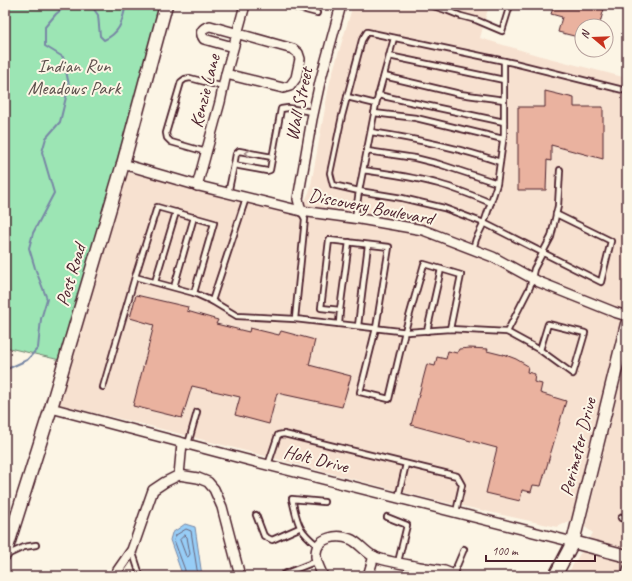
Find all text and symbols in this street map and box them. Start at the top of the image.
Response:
north arrow [574,18,614,58]
text: N [577,27,593,40]
street label: Kenzie Lane [184,50,226,130]
park label: Indian Run Meadows Park [28,54,121,100]
street label: Wall Street [280,64,319,143]
one-way arrow [245,149,251,158]
street label: Discovery Boulevard [306,183,438,231]
street label: Post Road [50,239,93,309]
street label: Perimeter Drive [554,394,602,499]
street label: Holt Drive [281,439,352,479]
scale bar [486,537,595,563]
text: 100 m [492,543,519,559]

